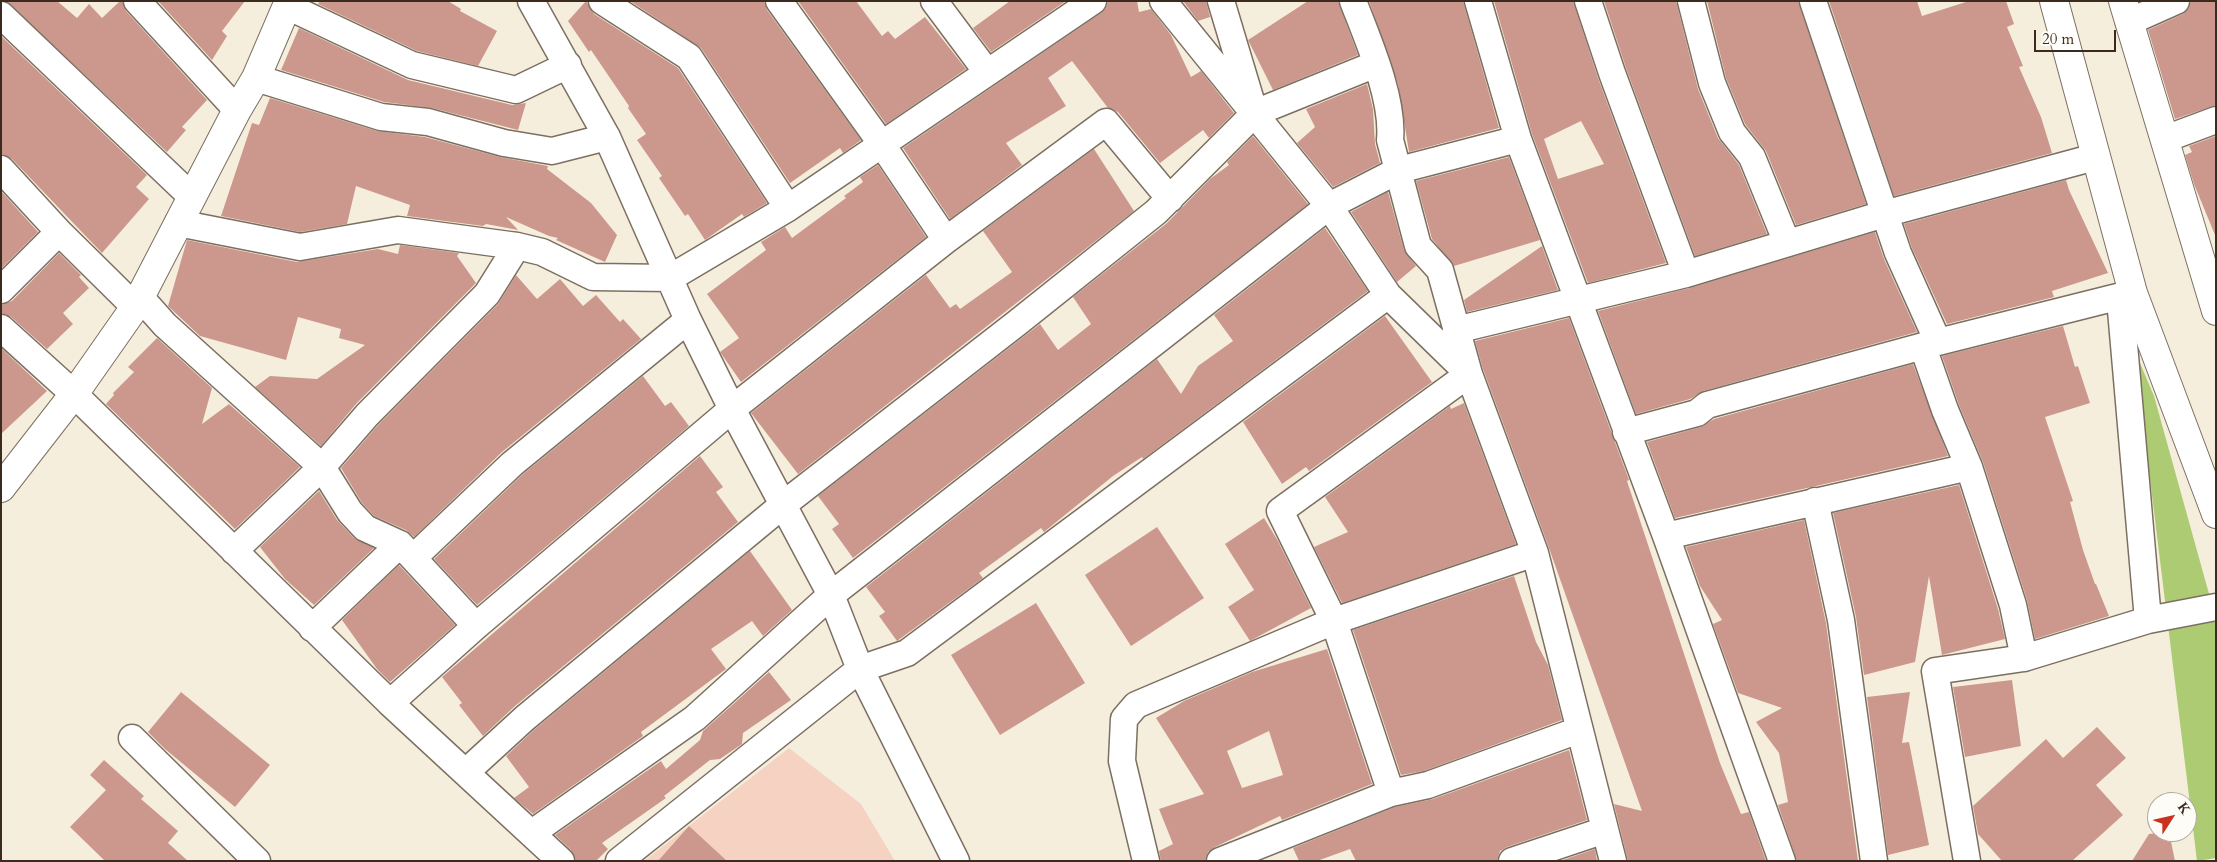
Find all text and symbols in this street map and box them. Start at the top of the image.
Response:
scale bar [2037,20,2120,52]
text: 20 m [2042,29,2074,49]
north arrow [2147,792,2197,842]
text: K [2173,799,2195,819]

